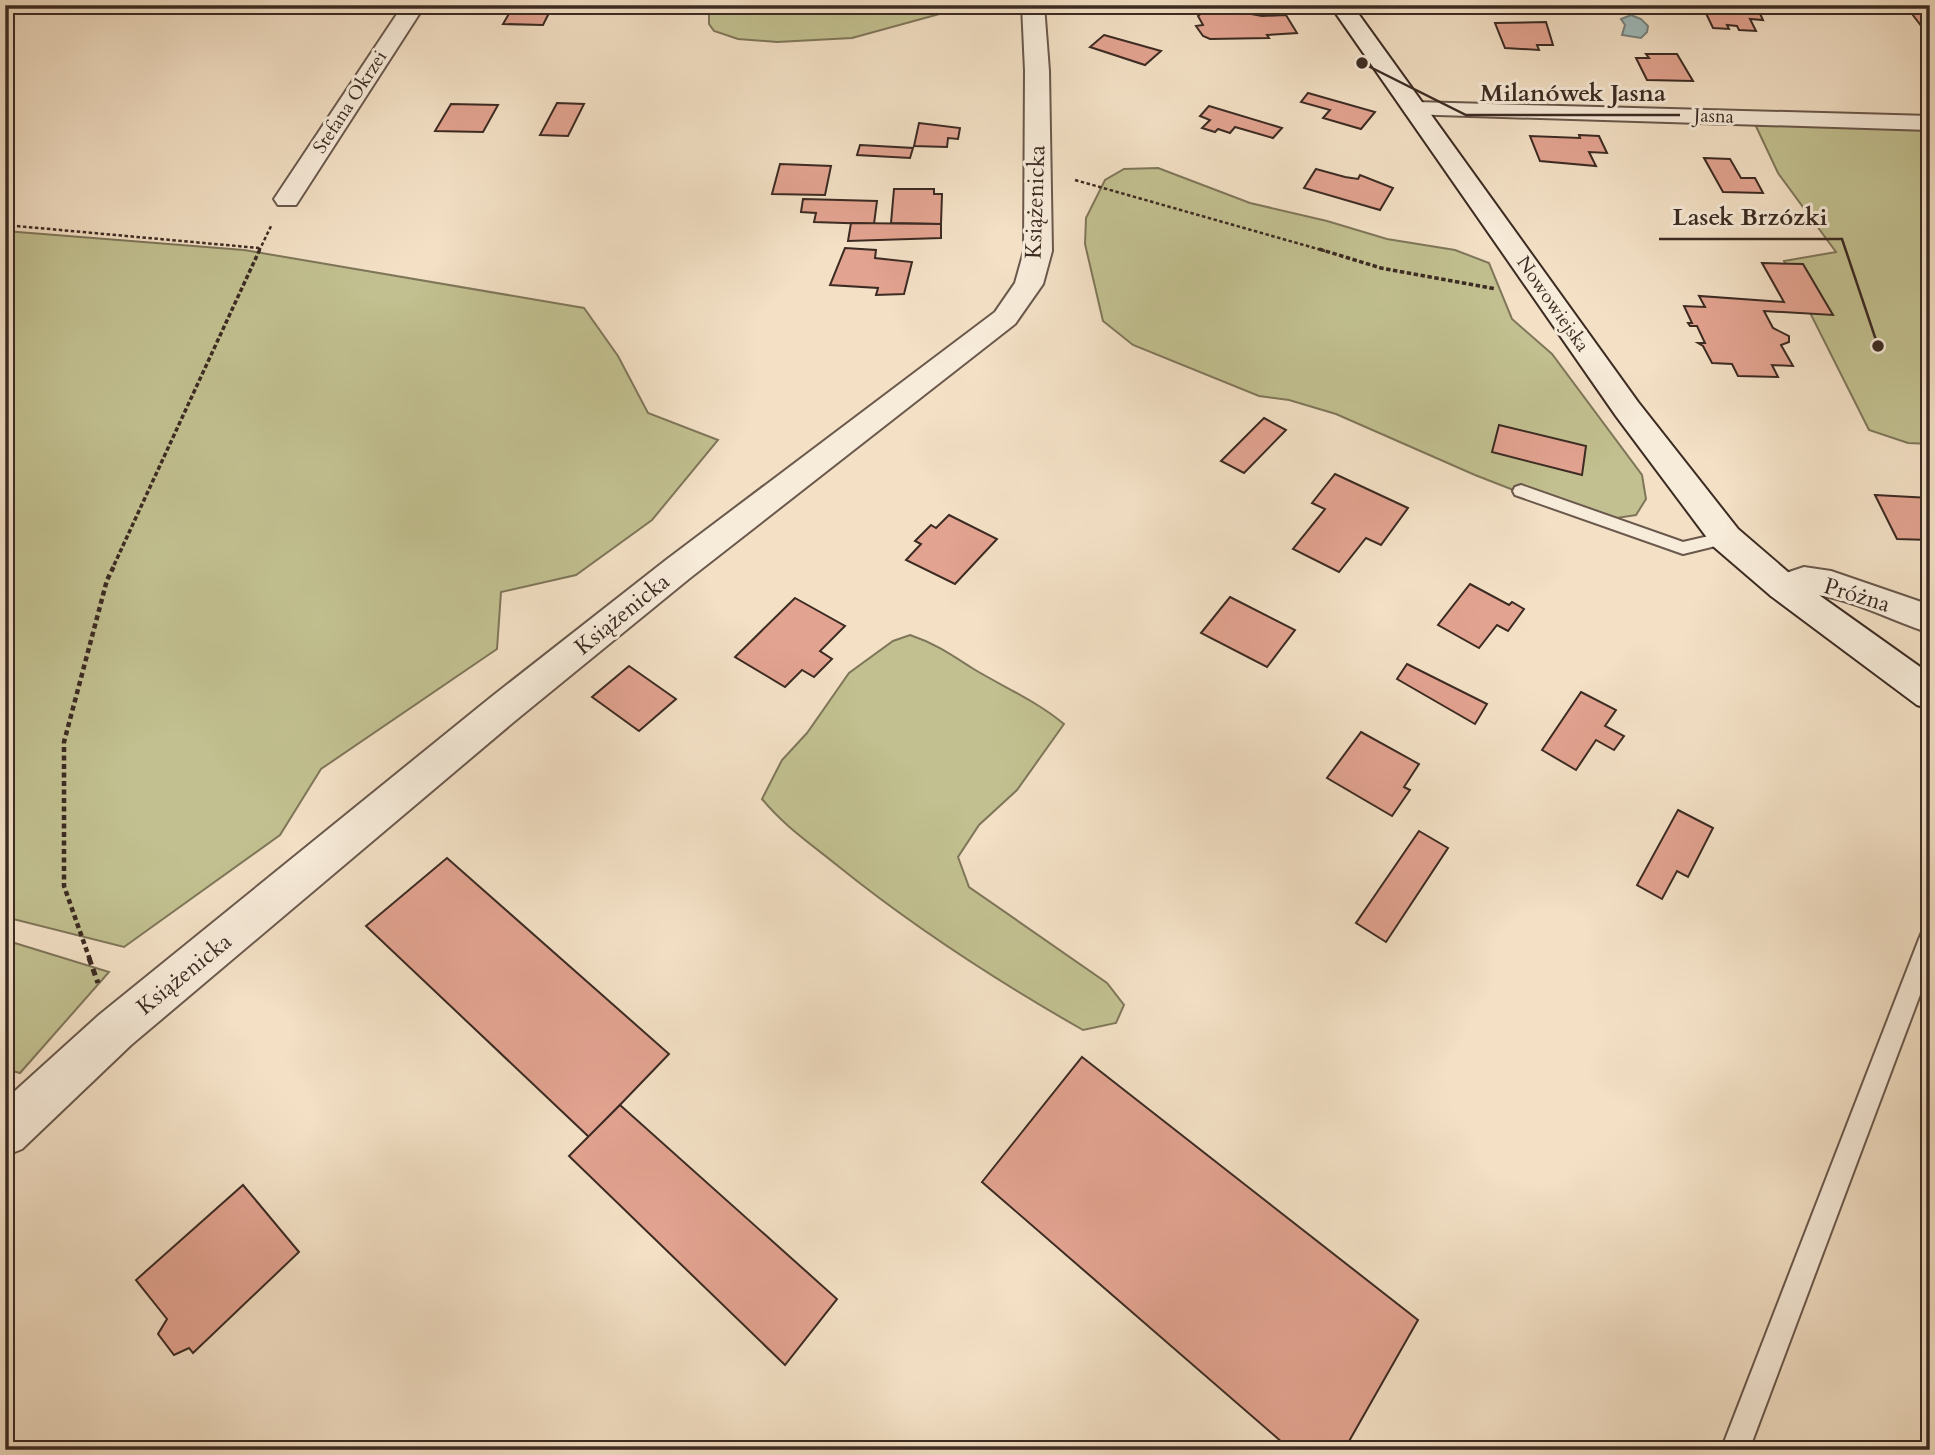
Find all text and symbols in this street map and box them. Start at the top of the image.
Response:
street label: Stefana Okrzei [307,45,393,159]
callout: Milanówek Jasna [1466,70,1680,115]
text: Milanówek Jasna [1480,77,1666,110]
street label: Jasna [1691,102,1734,130]
street label: Książenicka [1018,144,1052,260]
callout: Lasek Brzózki [1659,194,1842,239]
text: Lasek Brzózki [1672,201,1828,234]
street label: Nowowiejska [1510,251,1596,357]
street label: Książenicka [568,566,676,662]
street label: Próżna [1820,570,1894,620]
street label: Książenicka [130,926,238,1022]

